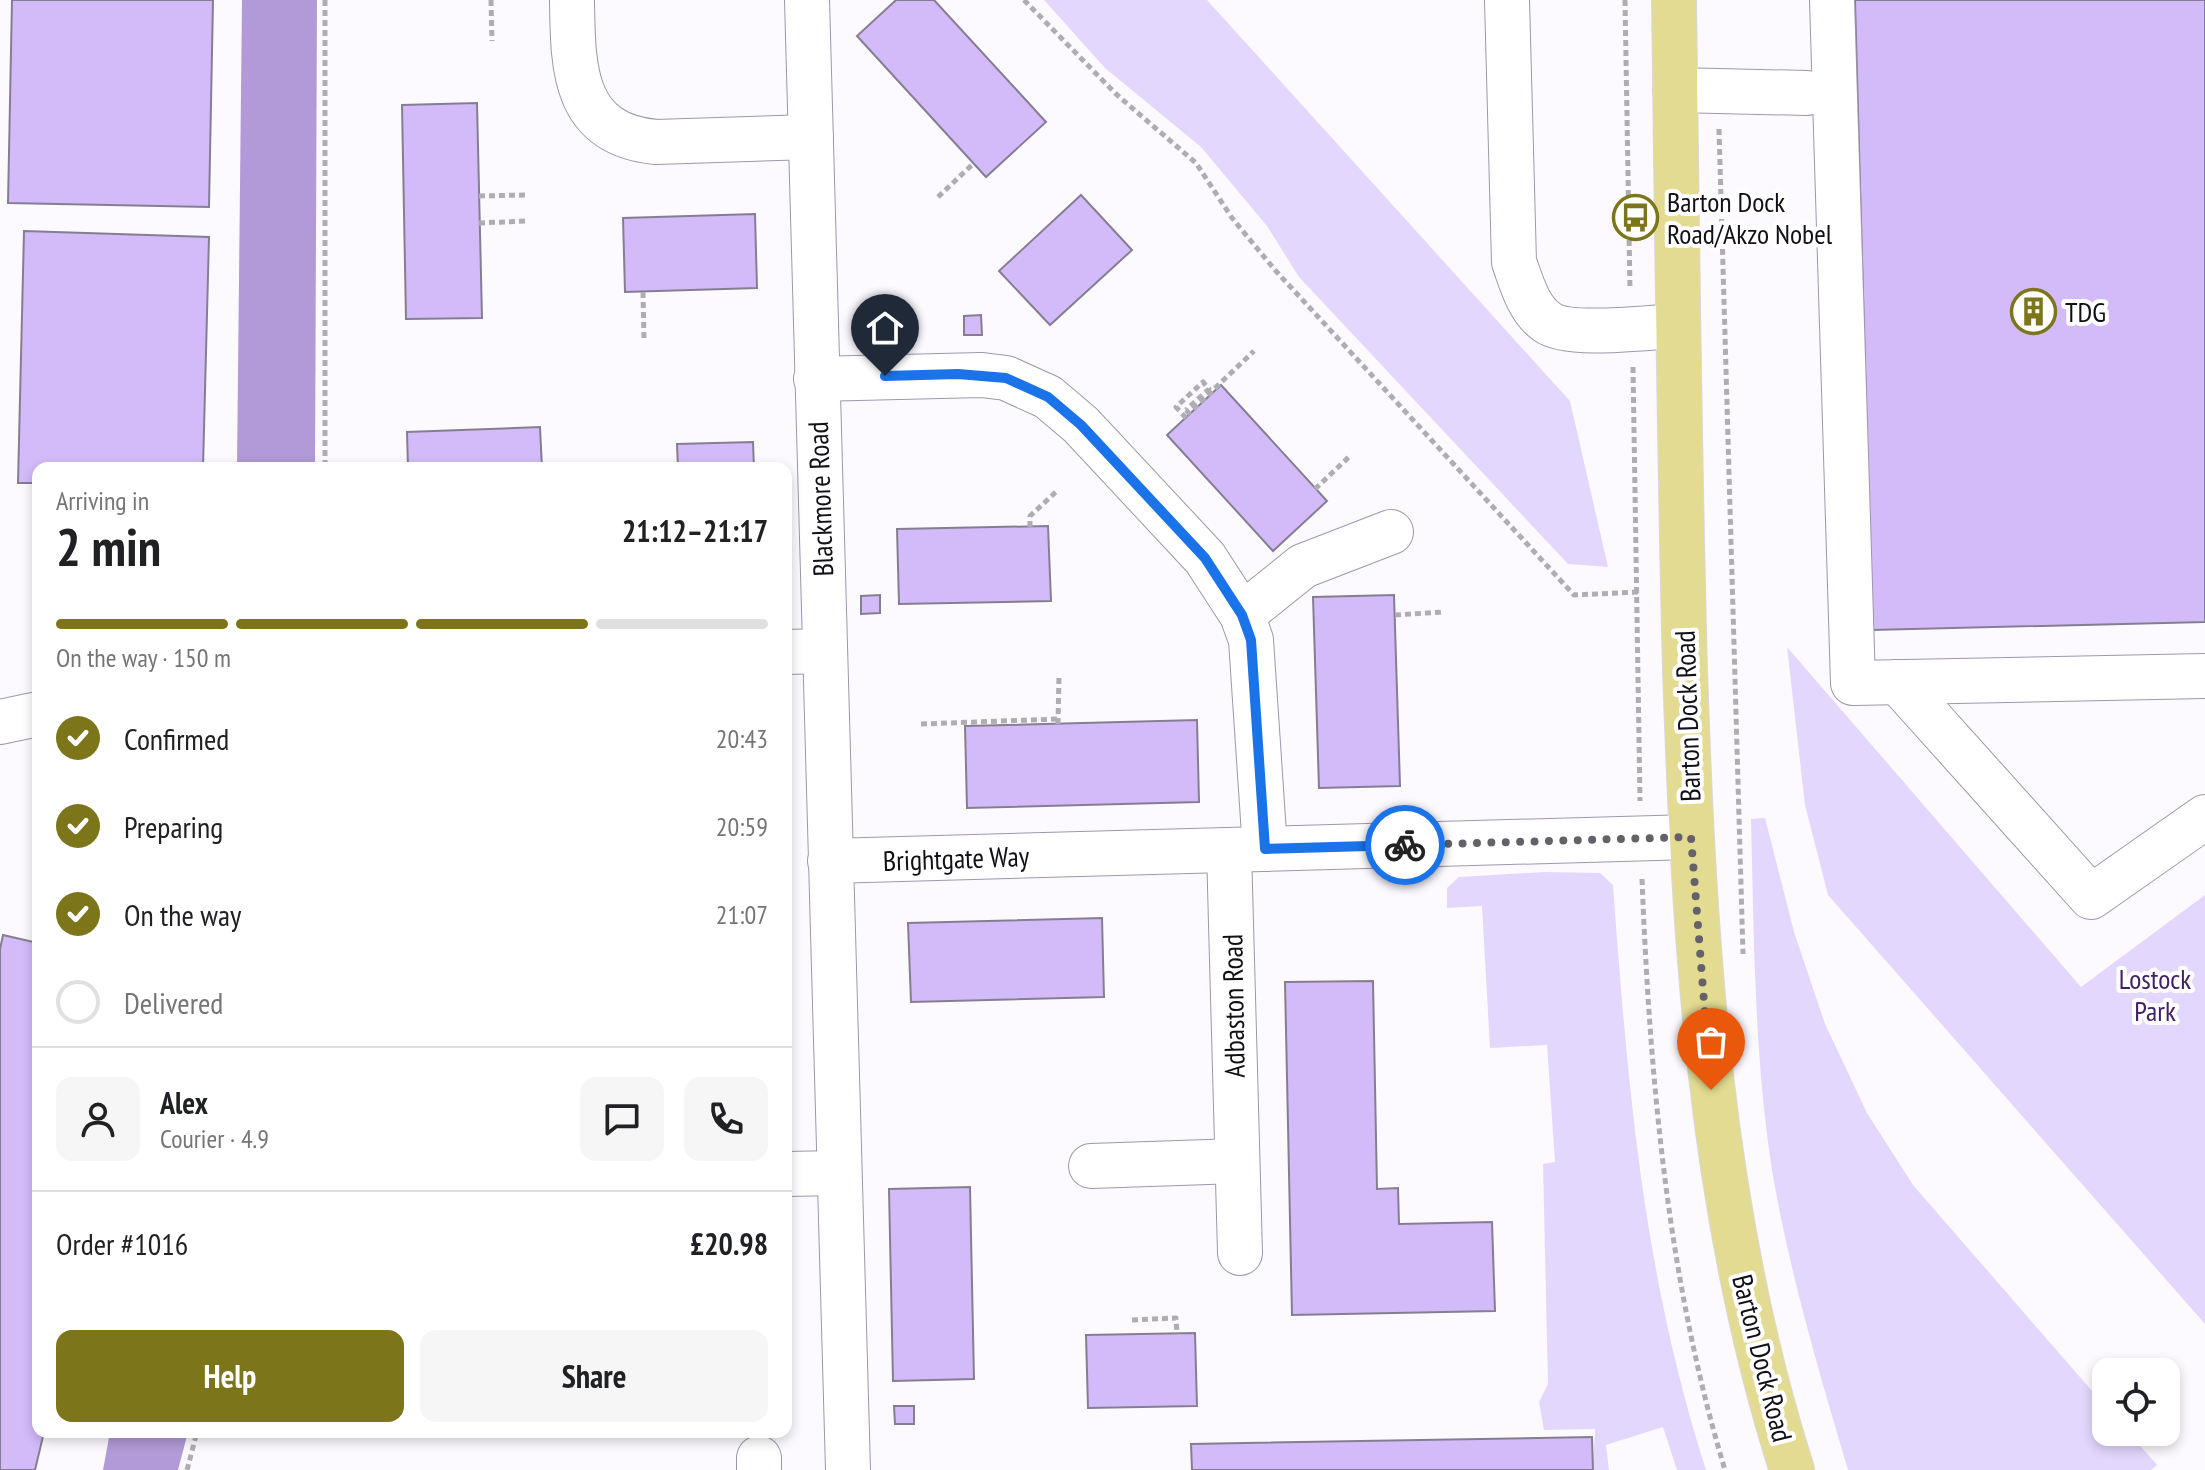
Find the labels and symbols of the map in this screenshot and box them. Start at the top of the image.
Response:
place label: Barton Dock Road/Akzo Nobel [1667,183,1833,252]
bus stop icon: Barton Dock Road/Akzo Nobel [1612,193,1660,241]
building icon: TDG [2010,287,2058,335]
place label: TDG [2065,293,2106,330]
pin [851,294,919,376]
street label: Blackmore Road [799,421,841,577]
street label: Barton Dock Road [1666,630,1708,802]
courier [1365,805,1445,885]
street label: Brightgate Way [882,837,1030,879]
street label: Adbaston Road [1213,934,1253,1078]
park label: Lostock Park [2119,960,2191,1029]
pin [1677,1008,1745,1090]
street label: Barton Dock Road [1724,1270,1802,1446]

